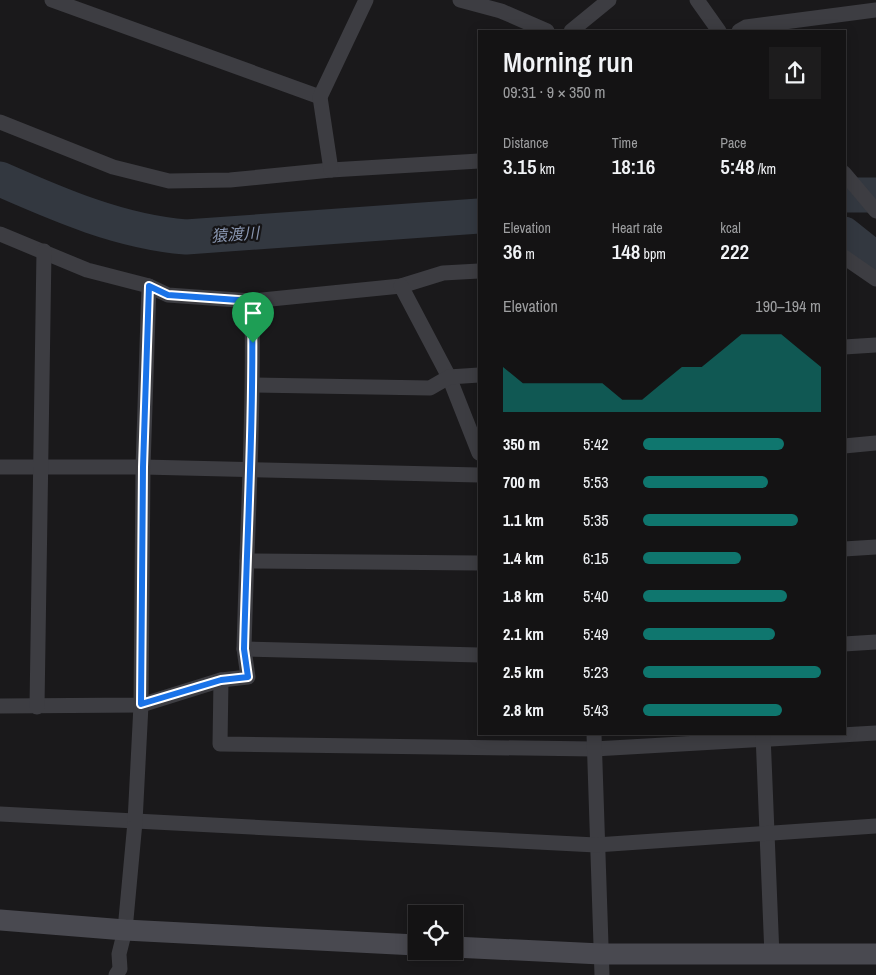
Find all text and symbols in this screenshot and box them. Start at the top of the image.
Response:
text: Morning run [503,43,634,81]
button: share [769,47,821,99]
text: 09:31 · 9 × 350 m [503,81,606,103]
text: Distance [503,134,548,152]
text: Time [612,134,638,152]
text: Pace [720,134,747,152]
text: 3.15 [503,152,537,181]
text: 18:16 [612,152,655,181]
text: 5:48 [720,152,754,181]
text: km [537,160,555,178]
text: /km [754,160,776,178]
text: Elevation [503,219,551,237]
text: Heart rate [612,219,663,237]
text: kcal [720,219,741,237]
water label: 猿渡川 [210,221,262,247]
text: 36 [503,237,522,266]
text: 148 [612,237,640,266]
text: 222 [720,237,749,266]
text: m [522,245,535,263]
text: bpm [640,245,666,263]
pin [232,292,274,343]
text: Elevation [503,295,558,317]
text: 190–194 m [755,295,821,317]
icon: arrive [239,299,267,327]
text: 350 m [503,433,540,455]
text: 5:42 [583,433,609,455]
text: 700 m [503,471,540,493]
text: 5:53 [583,471,609,493]
text: 1.1 km [503,509,544,531]
text: 5:35 [583,509,609,531]
text: 1.4 km [503,547,544,569]
text: 6:15 [583,547,609,569]
text: 1.8 km [503,585,544,607]
text: 5:40 [583,585,609,607]
text: 2.1 km [503,623,544,645]
text: 5:49 [583,623,609,645]
text: 2.5 km [503,661,544,683]
text: 5:23 [583,661,609,683]
text: 2.8 km [503,699,544,721]
text: 5:43 [583,699,609,721]
map controls [408,905,463,960]
button: locate [408,905,463,960]

